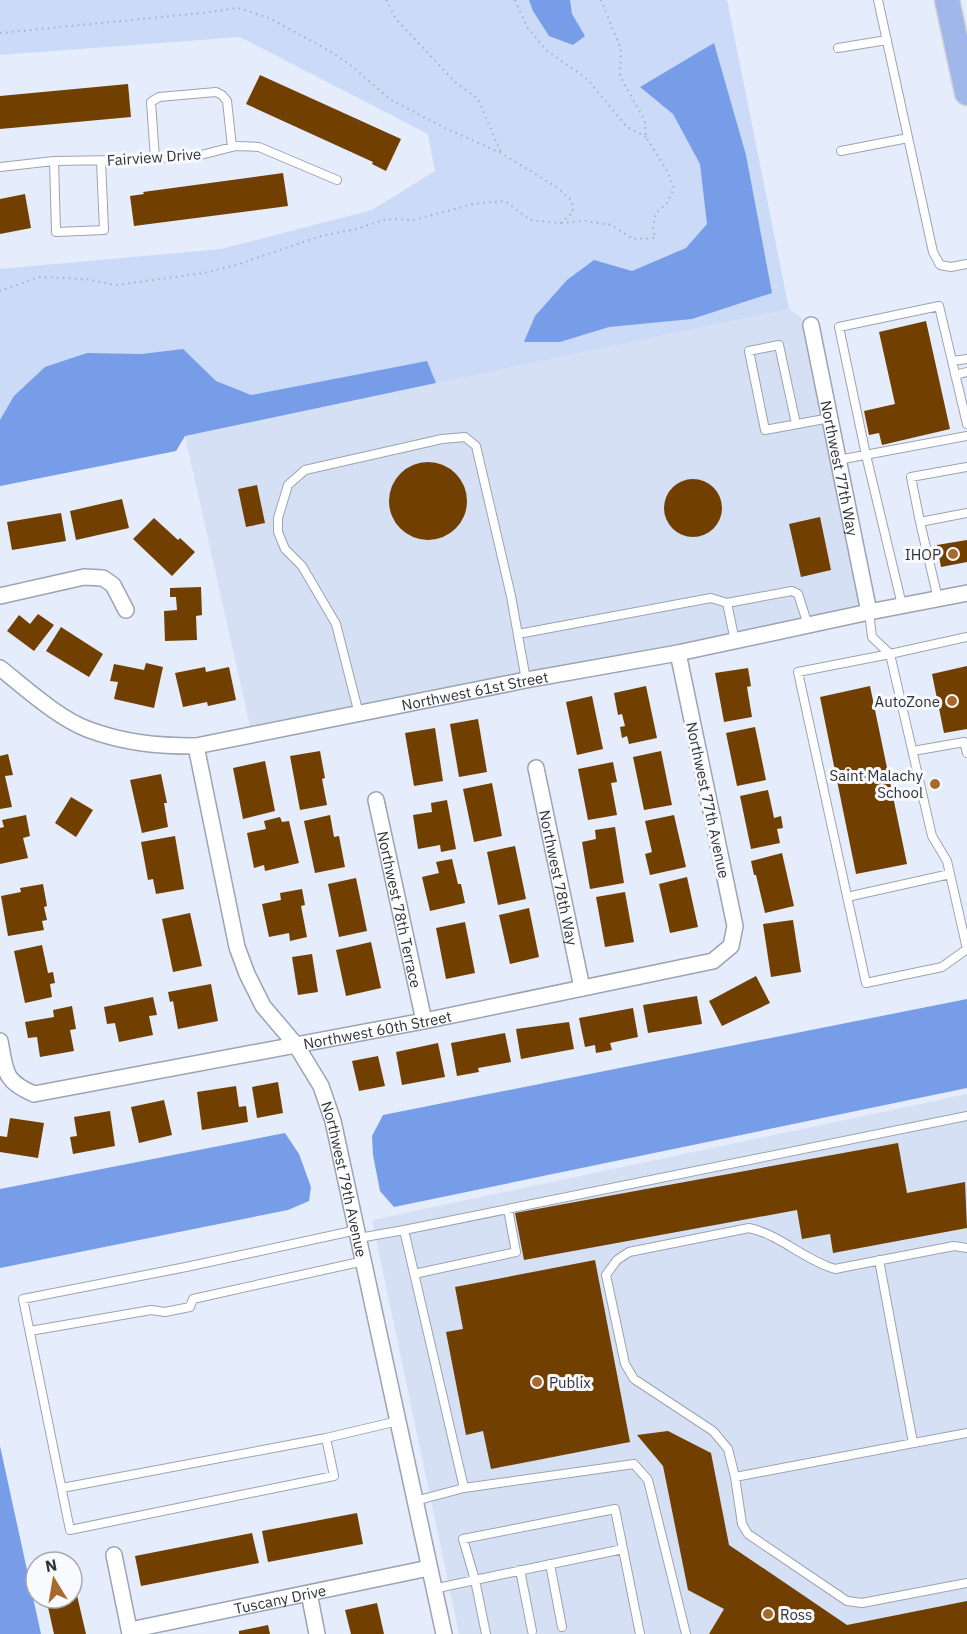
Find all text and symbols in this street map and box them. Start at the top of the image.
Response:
street label: Fairview Drive [106,144,202,170]
street label: Northwest 77th Way [817,399,863,538]
place label: IHOP [905,545,941,564]
marker: IHOP [946,547,960,561]
street label: Northwest 61st Street [400,667,550,714]
place label: AutoZone [875,692,940,711]
marker: AutoZone [945,694,959,708]
street label: Northwest 77th Avenue [682,720,734,880]
place label: Saint Malachy School [829,766,924,802]
marker: Saint Malachy School [928,777,942,791]
street label: Northwest 78th Way [535,808,582,948]
street label: Northwest 78th Terrace [374,829,426,990]
street label: Northwest 60th Street [302,1006,453,1053]
street label: Northwest 79th Avenue [317,1098,372,1259]
place label: Publix [549,1373,591,1392]
marker: Publix [530,1375,544,1389]
north arrow [24,1550,84,1610]
text: N [44,1554,59,1576]
street label: Tuscany Drive [232,1580,328,1618]
place label: Ross [780,1605,812,1624]
marker: Ross [761,1607,775,1621]

